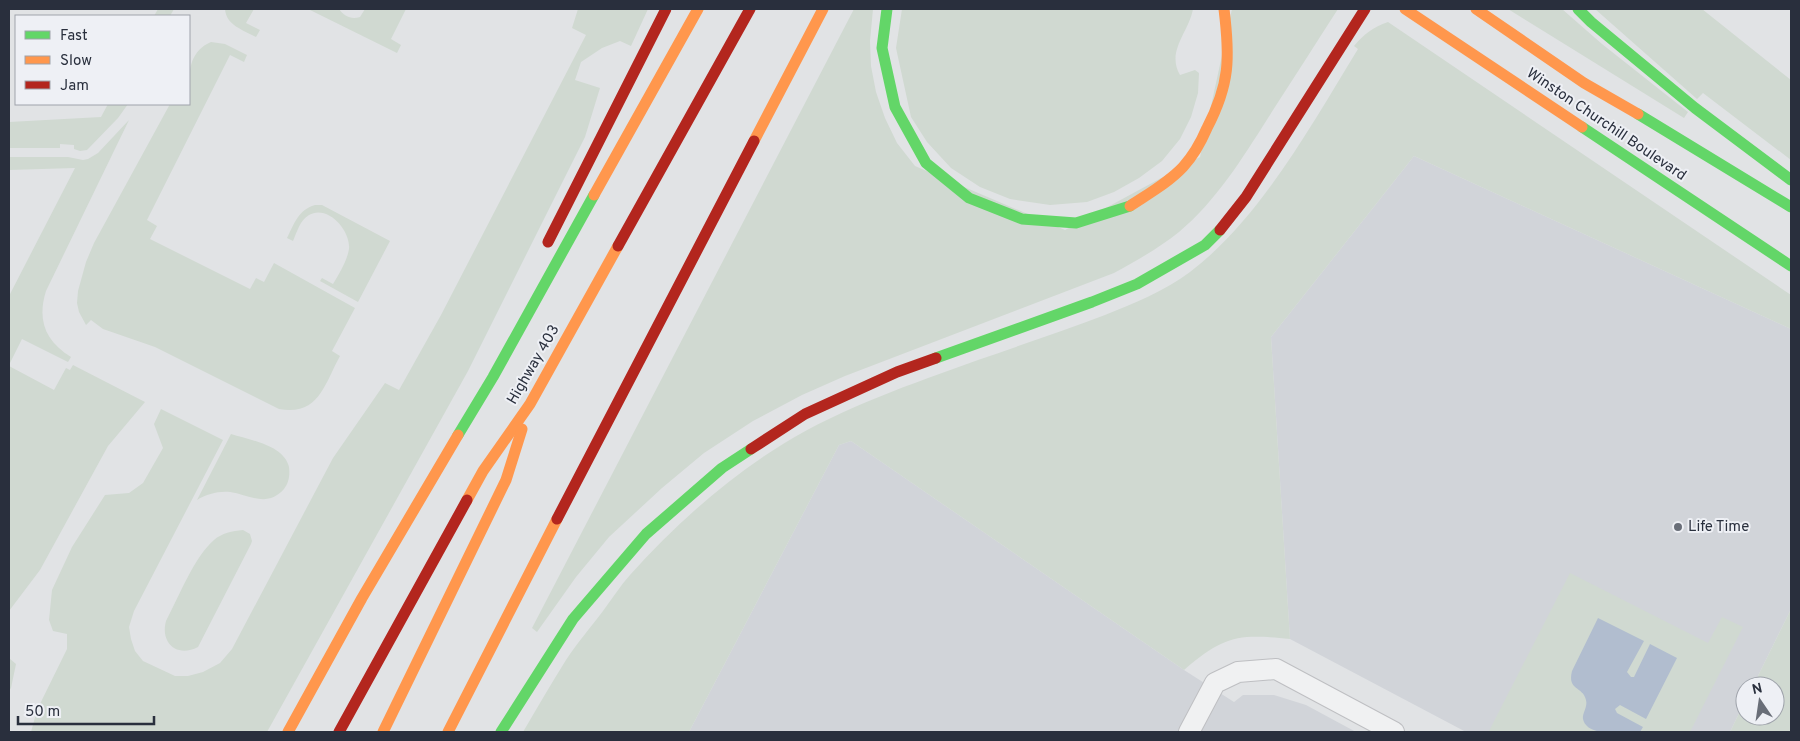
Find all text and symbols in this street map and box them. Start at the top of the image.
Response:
legend [15,15,190,105]
text: Fast [60,27,88,46]
text: Slow [60,52,92,71]
street label: Winston Churchill Boulevard [1522,64,1690,186]
text: Jam [60,77,89,96]
street label: Highway 403 [504,322,564,408]
place label: Life Time [1688,518,1749,537]
marker: Life Time [1672,521,1684,533]
north arrow [1735,676,1785,726]
text: N [1751,680,1764,699]
scale bar [18,694,154,726]
text: 50 m [25,703,60,722]

